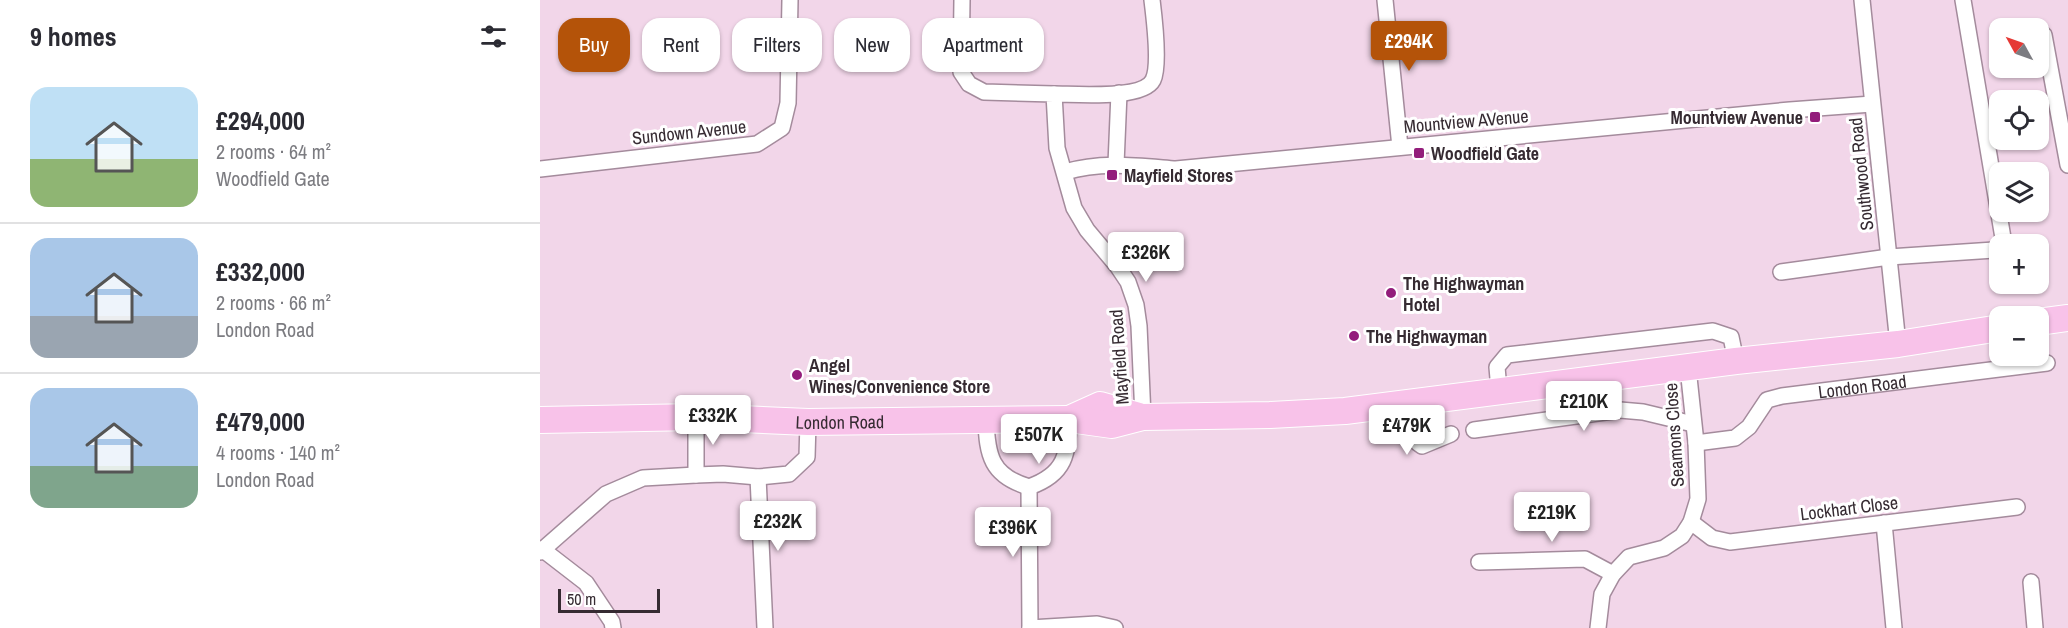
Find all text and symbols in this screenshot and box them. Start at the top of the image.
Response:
chip: Buy [558,18,630,72]
chip: Rent [642,18,720,72]
chip: Filters [732,18,822,72]
chip: New [834,18,910,72]
chip: Apartment [922,18,1044,72]
north arrow [1989,18,2049,78]
map controls [1989,18,2049,366]
text: 9 homes [30,19,117,54]
icon: filters [477,20,510,53]
pin: £294K [1367,21,1451,72]
text: £294K [1385,27,1433,54]
button: locate [1989,90,2049,150]
text: £294,000 [216,103,305,138]
street label: Mountview AVenue [1402,103,1530,139]
place label: Mountview Avenue [1670,105,1803,130]
marker: Mountview Avenue [1808,110,1822,124]
icon: home [78,111,150,183]
street label: Sundown Avenue [631,114,747,150]
street label: Southwood Road [1843,116,1879,232]
text: 2 rooms · 64 m² [216,138,331,165]
place label: Woodfield Gate [1431,141,1539,166]
marker: Woodfield Gate [1412,146,1426,160]
button: layers [1989,162,2049,222]
place label: Mayfield Stores [1124,163,1233,188]
text: Woodfield Gate [216,165,330,192]
marker: Mayfield Stores [1105,168,1119,182]
pin: £326K [1104,232,1188,283]
button: + [1989,234,2049,294]
text: £326K [1122,238,1170,265]
text: £332,000 [216,254,305,289]
icon: home [78,262,150,334]
place label: The Highwayman Hotel [1403,271,1524,317]
marker: The Highwayman Hotel [1384,286,1398,300]
text: 2 rooms · 66 m² [216,289,331,316]
button: − [1989,306,2049,366]
street label: Mayfield Road [1103,309,1135,405]
text: London Road [216,316,314,343]
place label: The Highwayman [1366,324,1487,349]
marker: The Highwayman [1347,329,1361,343]
place label: Angel Wines/Convenience Store [809,353,990,399]
marker: Angel Wines/Convenience Store [790,368,804,382]
street label: London Road [1817,368,1908,404]
pin: £210K [1542,381,1626,432]
street label: Seamons Close [1658,382,1690,488]
text: £210K [1560,387,1608,414]
pin: £332K [671,395,755,446]
text: £332K [689,401,737,428]
text: £479,000 [216,404,305,439]
pin: £479K [1365,405,1449,456]
street label: London Road [795,409,884,435]
text: £479K [1383,411,1431,438]
icon: home [78,412,150,484]
pin: £507K [997,414,1081,465]
text: £507K [1015,420,1063,447]
text: 4 rooms · 140 m² [216,439,340,466]
text: London Road [216,466,314,493]
street label: Lockhart Close [1799,490,1899,526]
pin: £219K [1510,492,1594,543]
text: £219K [1528,498,1576,525]
pin: £232K [736,501,820,552]
text: £232K [754,507,802,534]
pin: £396K [971,507,1055,558]
text: £396K [989,513,1037,540]
scale bar [558,586,660,614]
text: 50 m [567,588,596,610]

